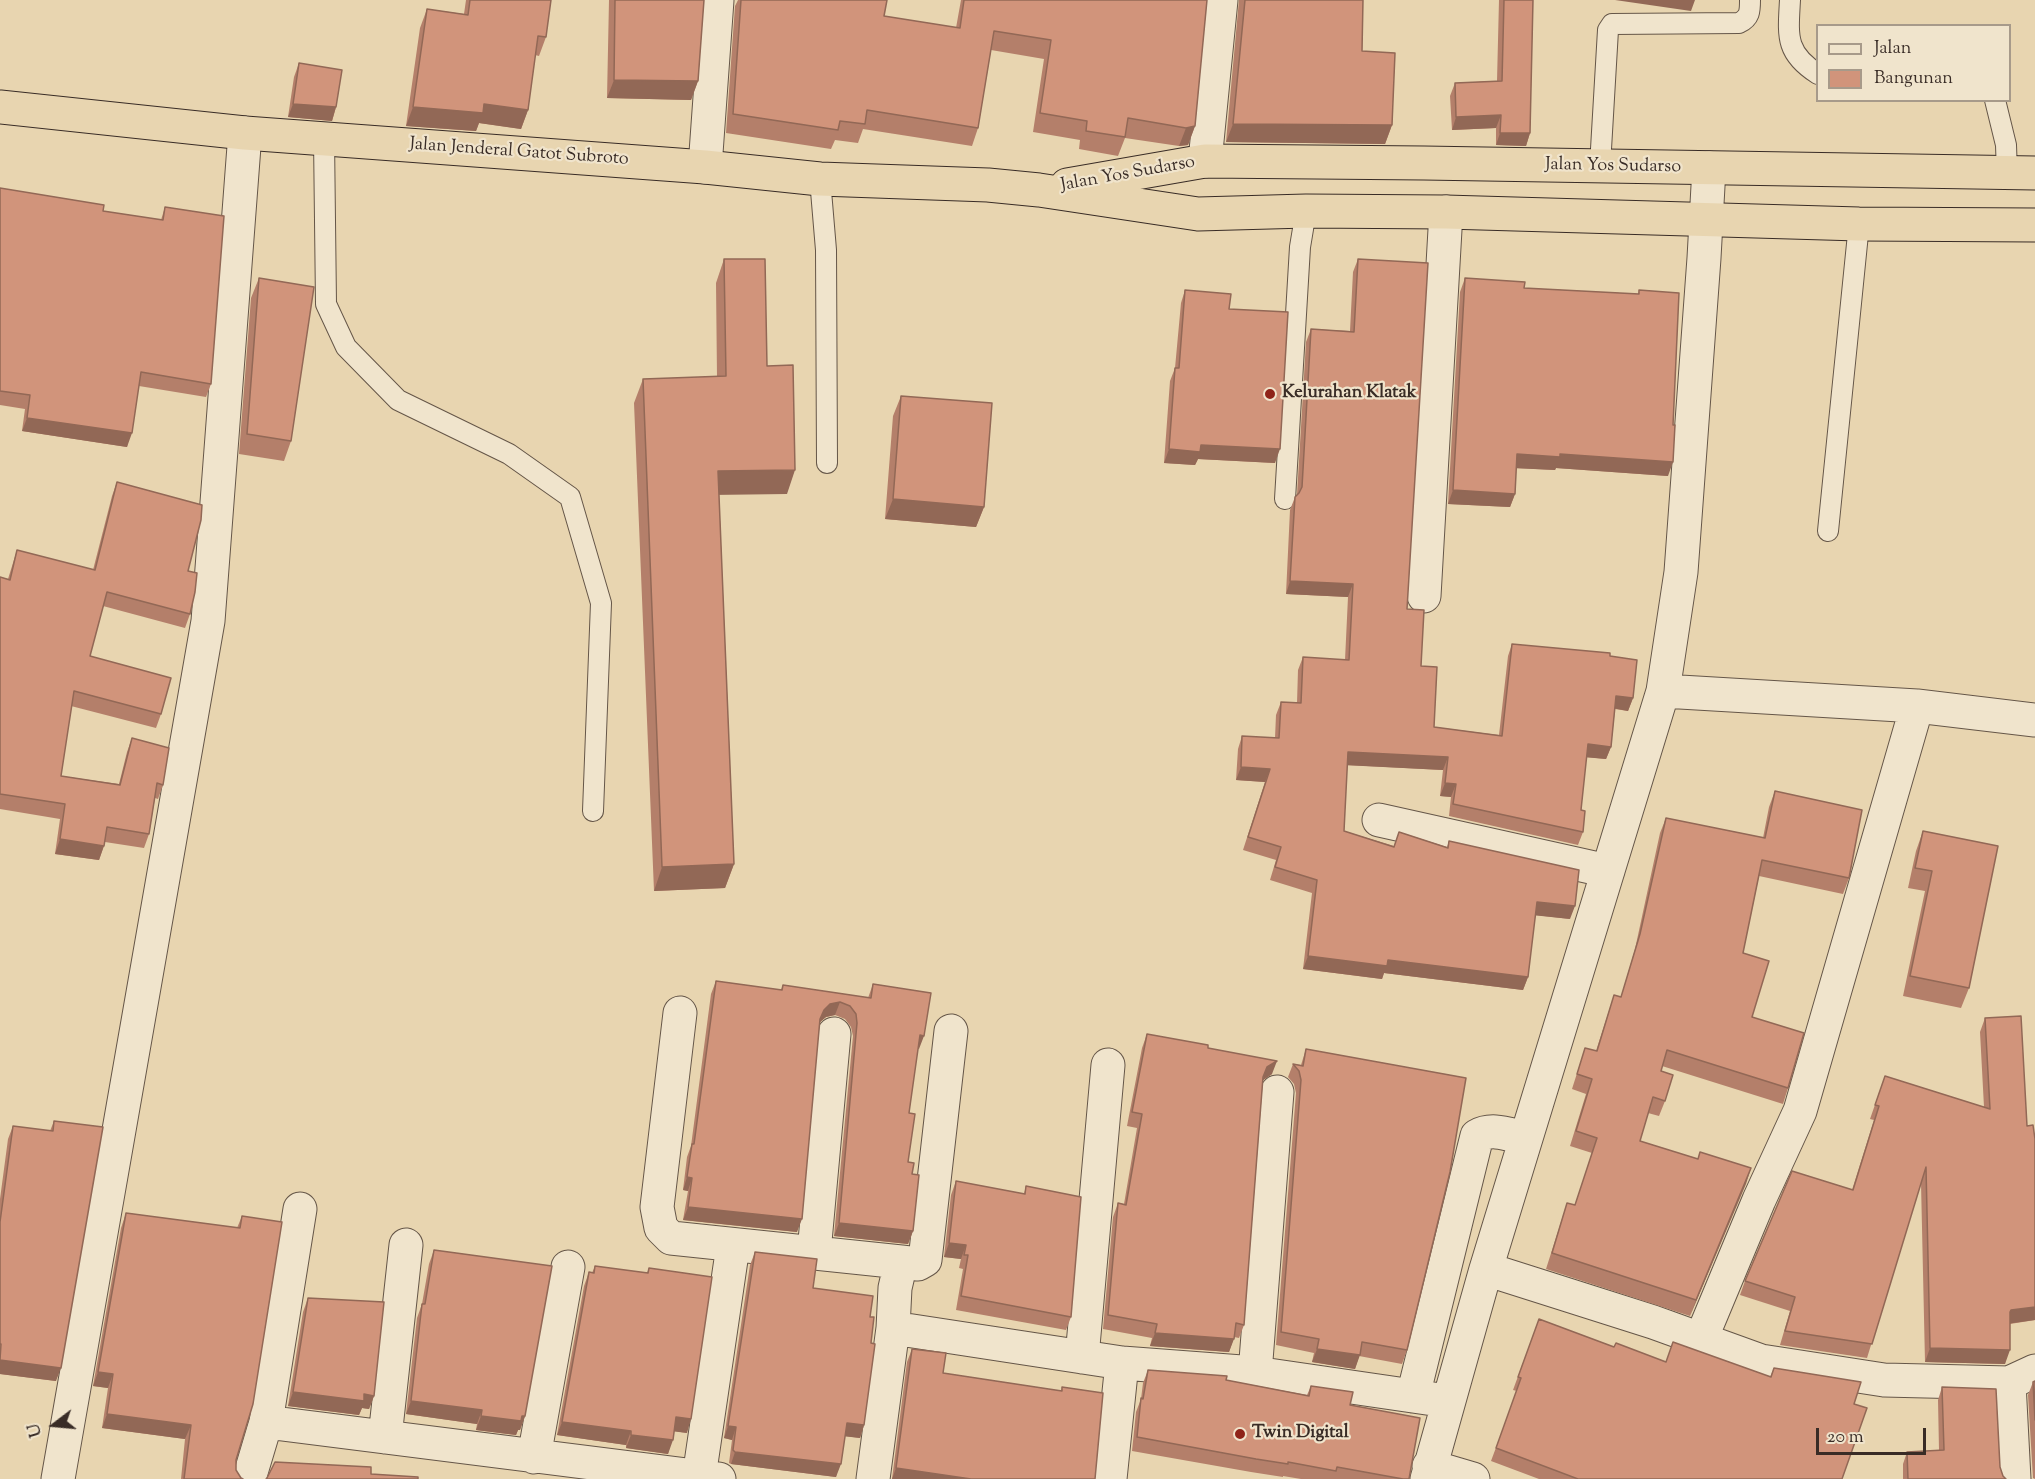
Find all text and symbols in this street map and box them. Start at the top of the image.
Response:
legend [1816,24,2011,102]
text: Jalan [1874,36,1911,62]
text: Bangunan [1874,66,1953,92]
street label: Jalan Jenderal Gatot Subroto [409,135,629,171]
street label: Jalan Yos Sudarso [1059,153,1197,197]
street label: Jalan Yos Sudarso [1545,155,1681,179]
place label: Kelurahan Klatak [1282,383,1417,405]
marker: Kelurahan Klatak [1263,387,1277,401]
north arrow [24,1395,84,1455]
scale bar [1819,1416,1928,1454]
text: U [23,1421,49,1440]
place label: Twin Digital [1252,1423,1349,1445]
text: 20 m [1827,1425,1864,1451]
marker: Twin Digital [1233,1427,1247,1441]

